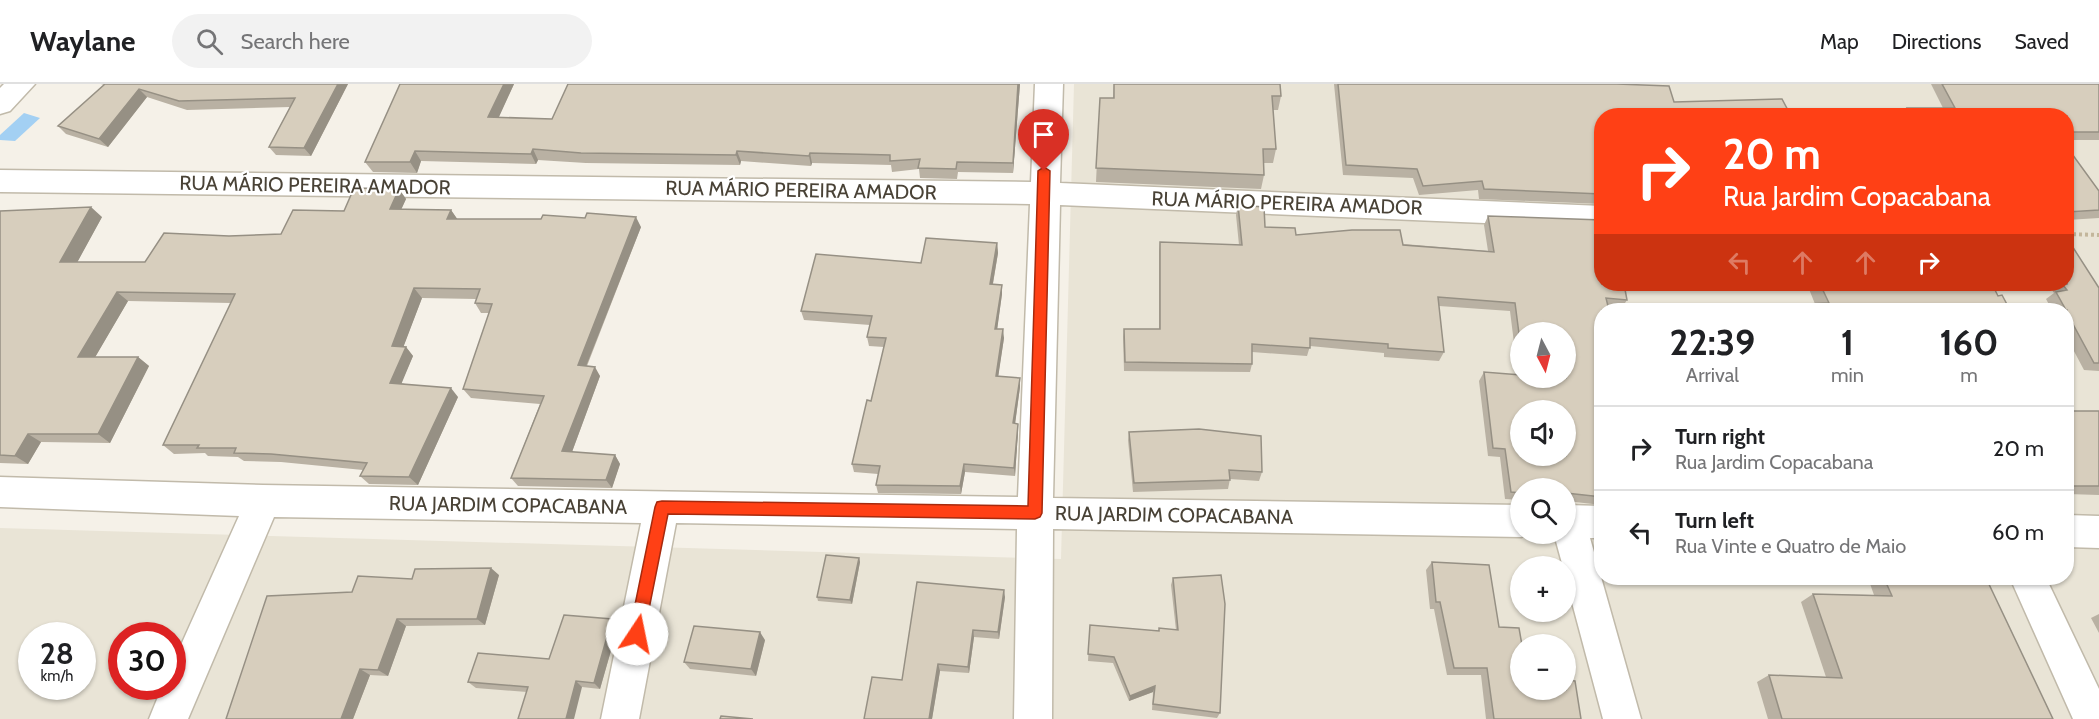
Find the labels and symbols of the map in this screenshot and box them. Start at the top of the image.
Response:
pin [1018,109,1069,171]
street label: RUA MÁRIO PEREIRA AMADOR [179,171,451,199]
street label: RUA MÁRIO PEREIRA AMADOR [665,176,937,204]
street label: RUA MÁRIO PEREIRA AMADOR [1151,186,1423,220]
north arrow [1510,322,1576,388]
street label: RUA JARDIM COPACABANA [389,491,628,519]
street label: RUA JARDIM COPACABANA [1055,501,1294,529]
position arrow [605,602,669,666]
speed limit sign: 30 [108,622,186,700]

